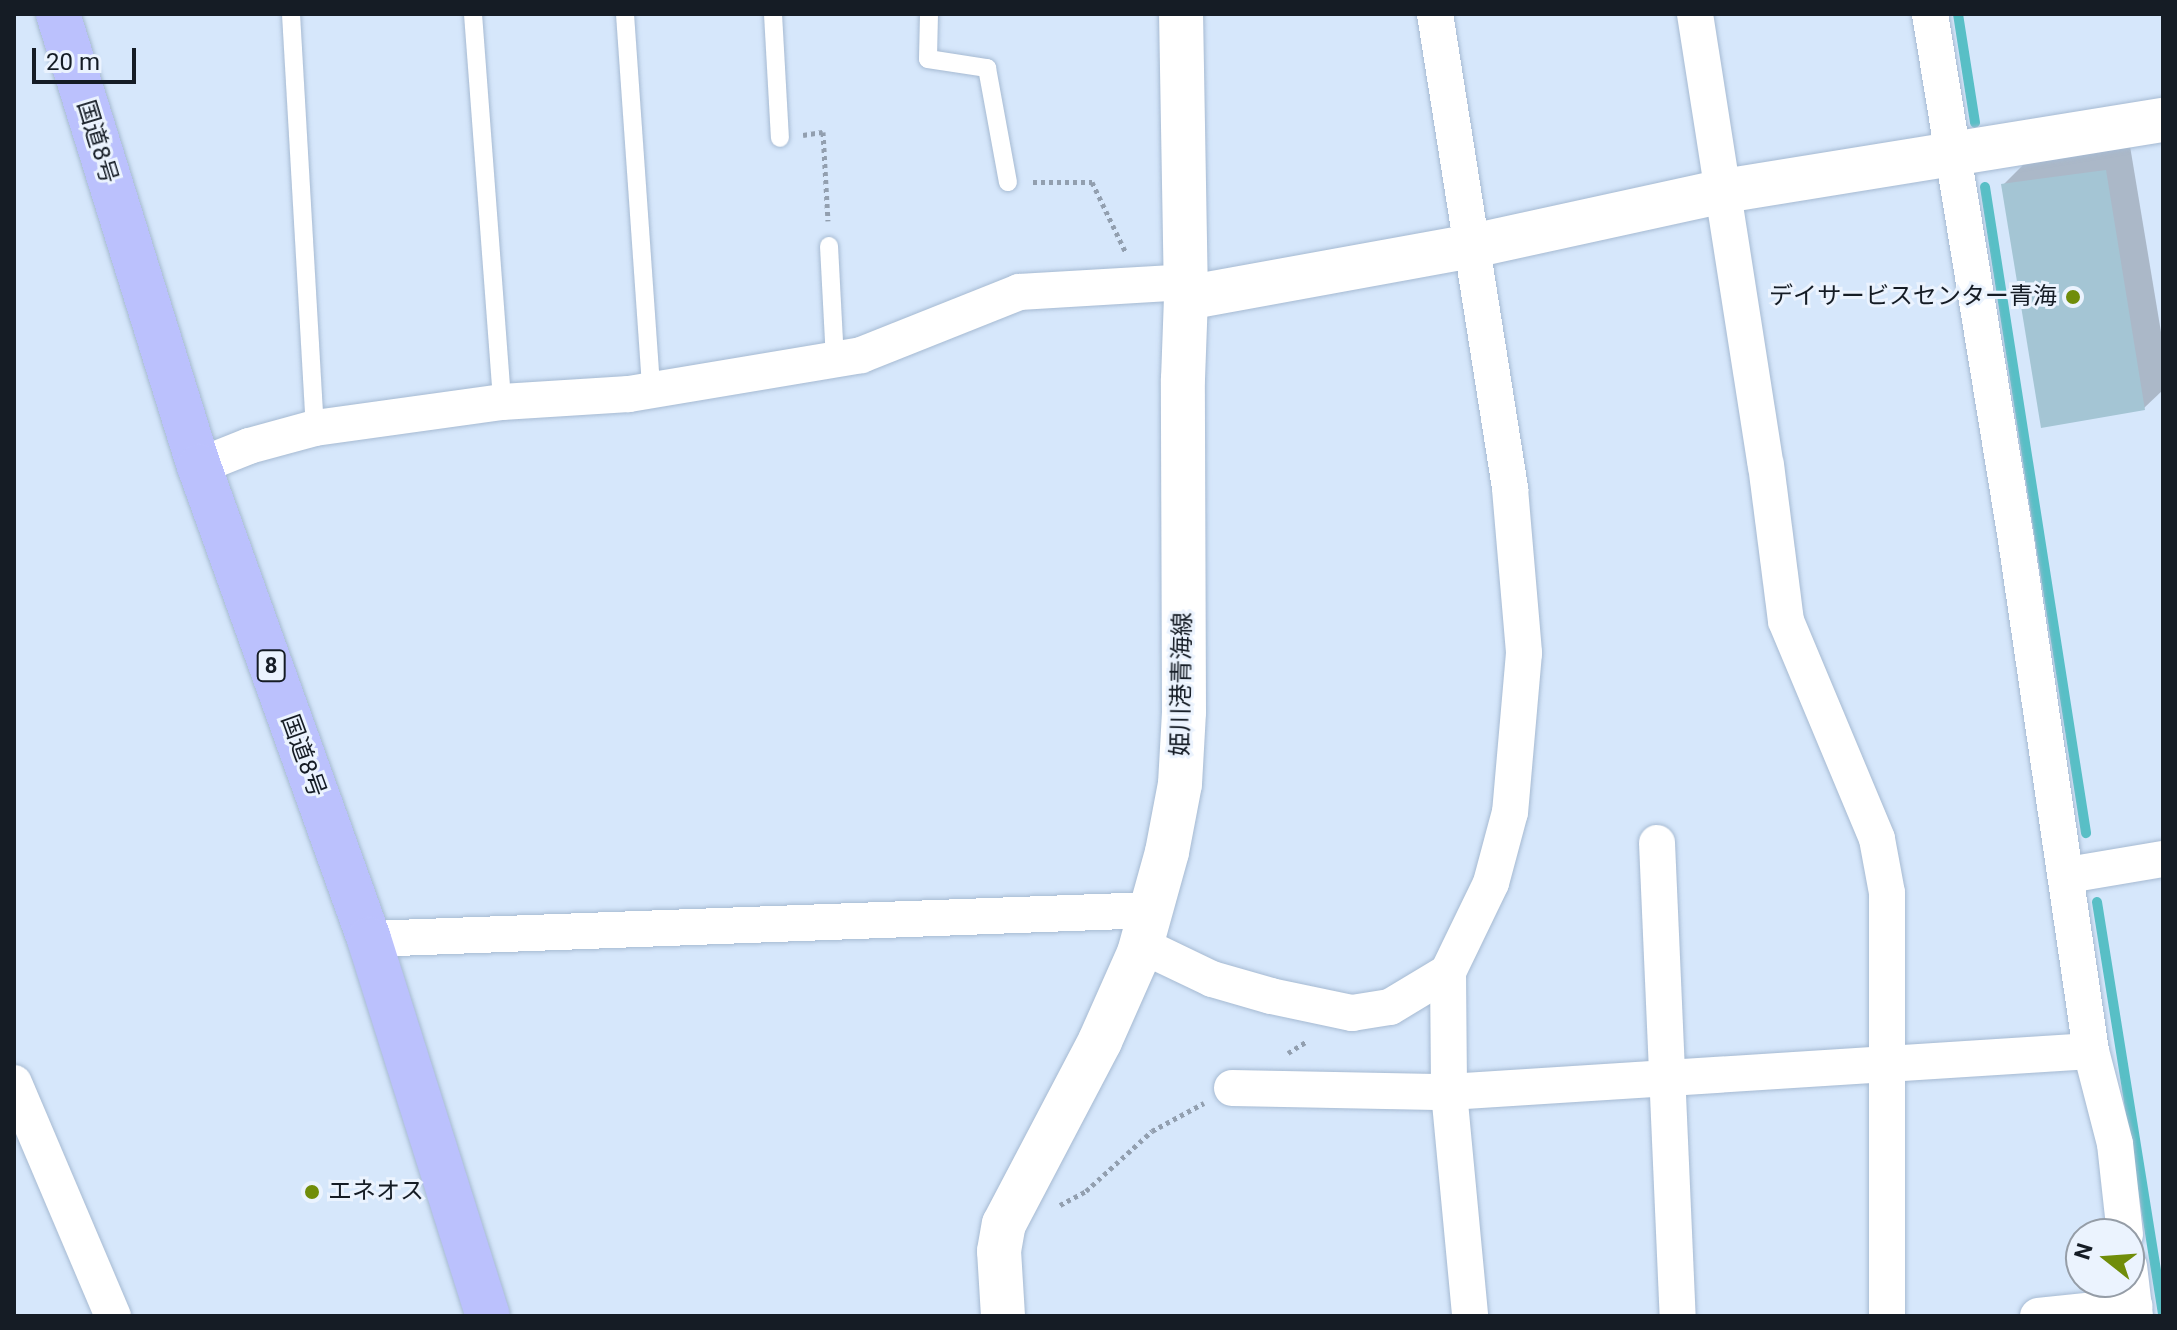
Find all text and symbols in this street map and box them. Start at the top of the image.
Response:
scale bar [36,32,140,82]
text: 20 m [46,48,100,76]
street label: 国道8号 [71,97,123,187]
place label: デイサービスセンター青海 [1769,283,2057,311]
marker: デイサービスセンター青海 [2064,288,2082,306]
street label: 姫川港青海線 [1166,612,1198,756]
road number: 8 [255,648,287,684]
street label: 国道8号 [275,711,331,801]
place label: エネオス [328,1178,424,1206]
marker: エネオス [303,1183,321,1201]
north arrow [2065,1218,2145,1298]
text: N [2069,1240,2098,1263]

